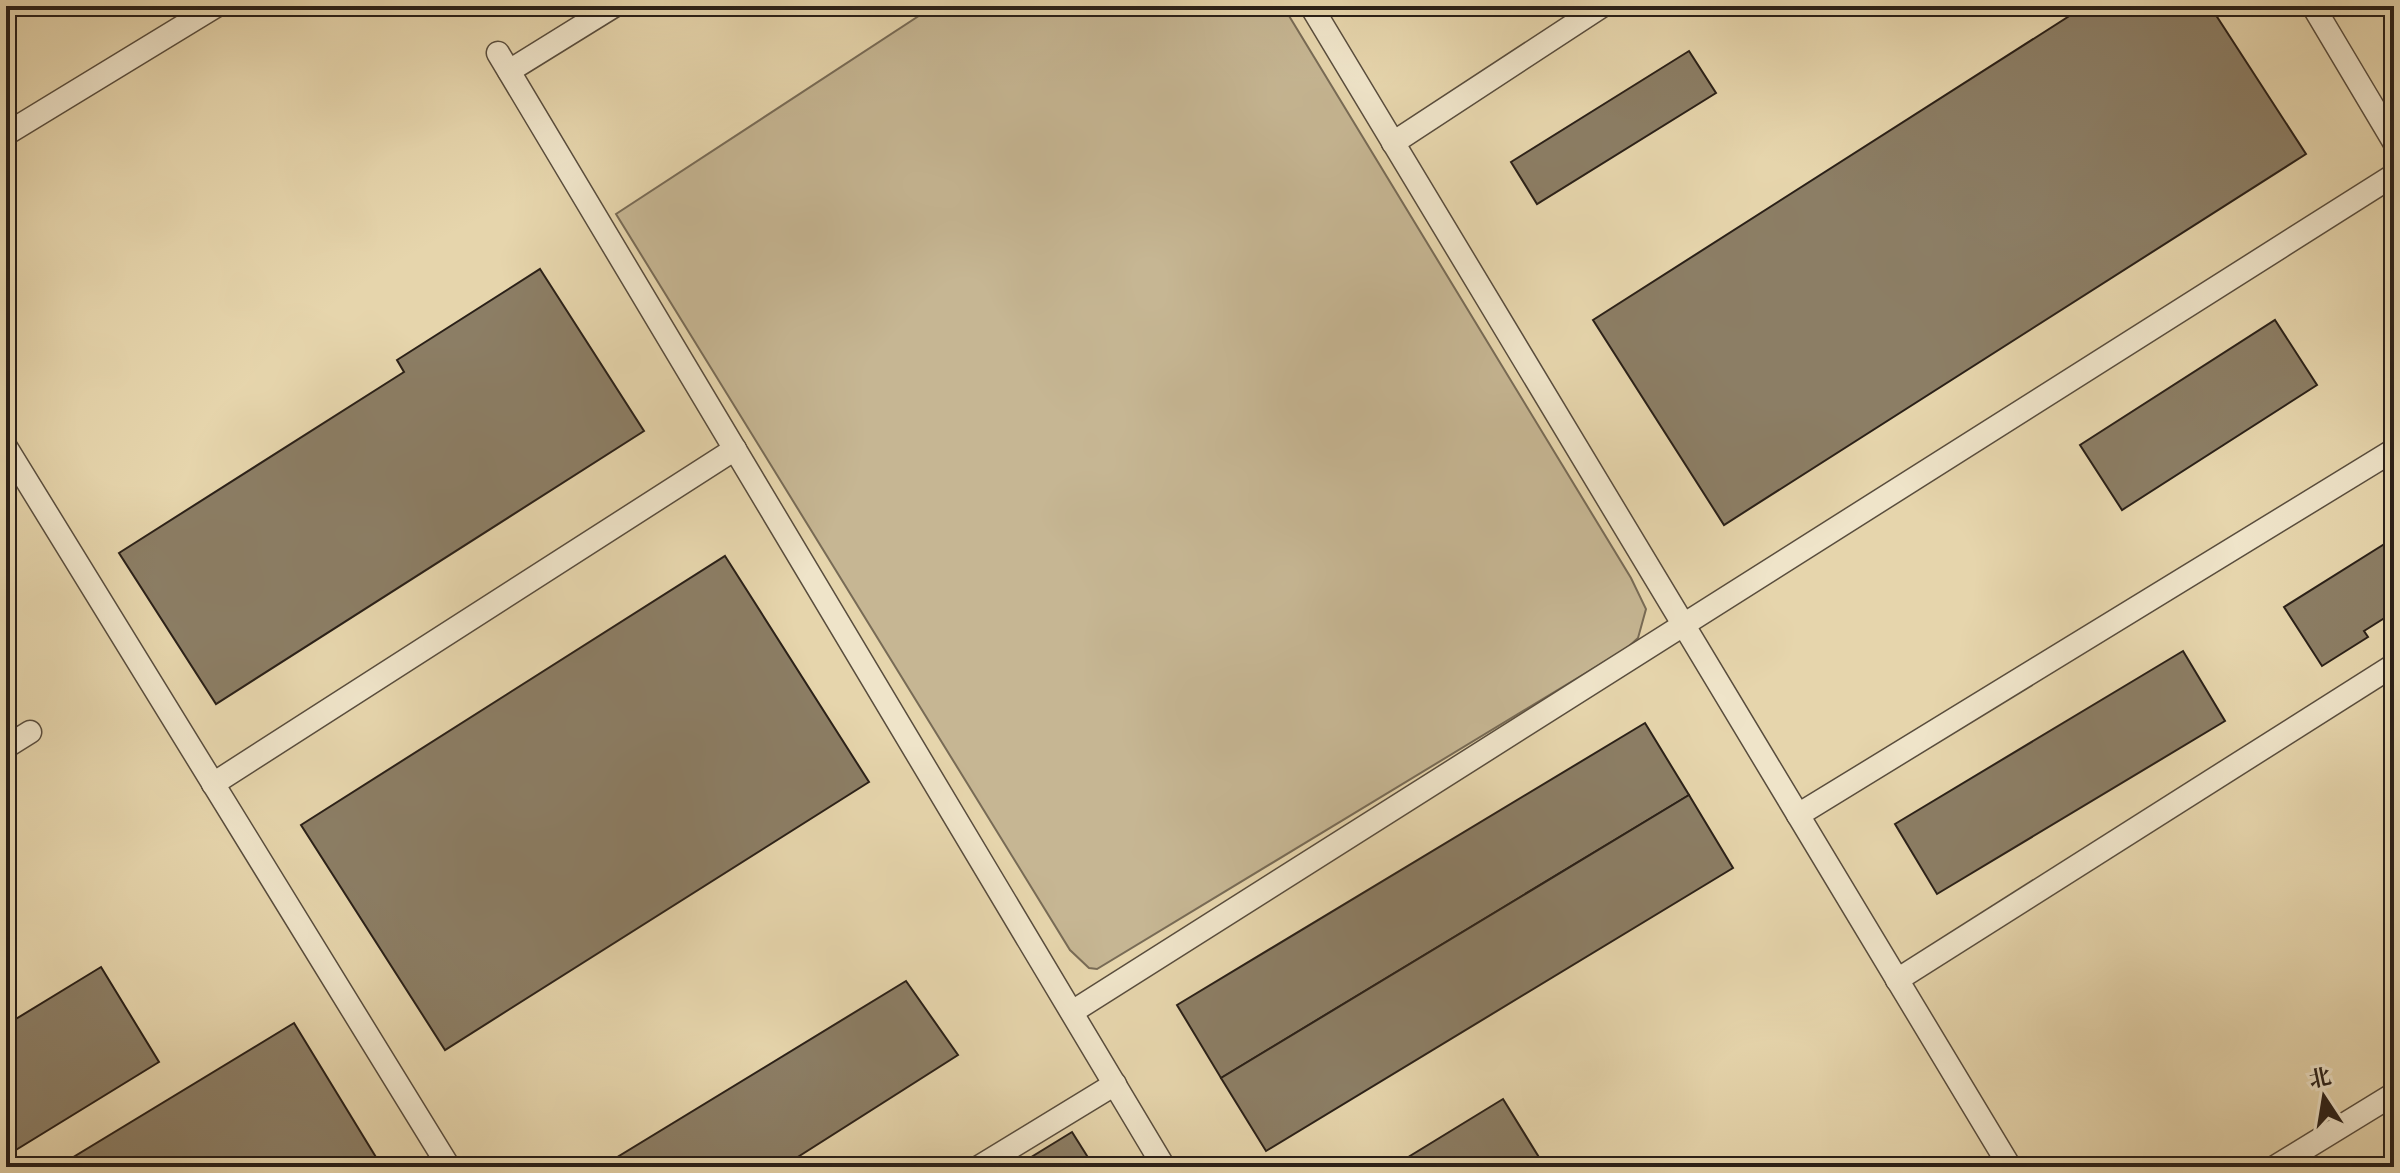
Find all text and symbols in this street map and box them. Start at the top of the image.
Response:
north arrow [2284,1057,2364,1137]
text: 北 [2306,1062,2334,1093]

